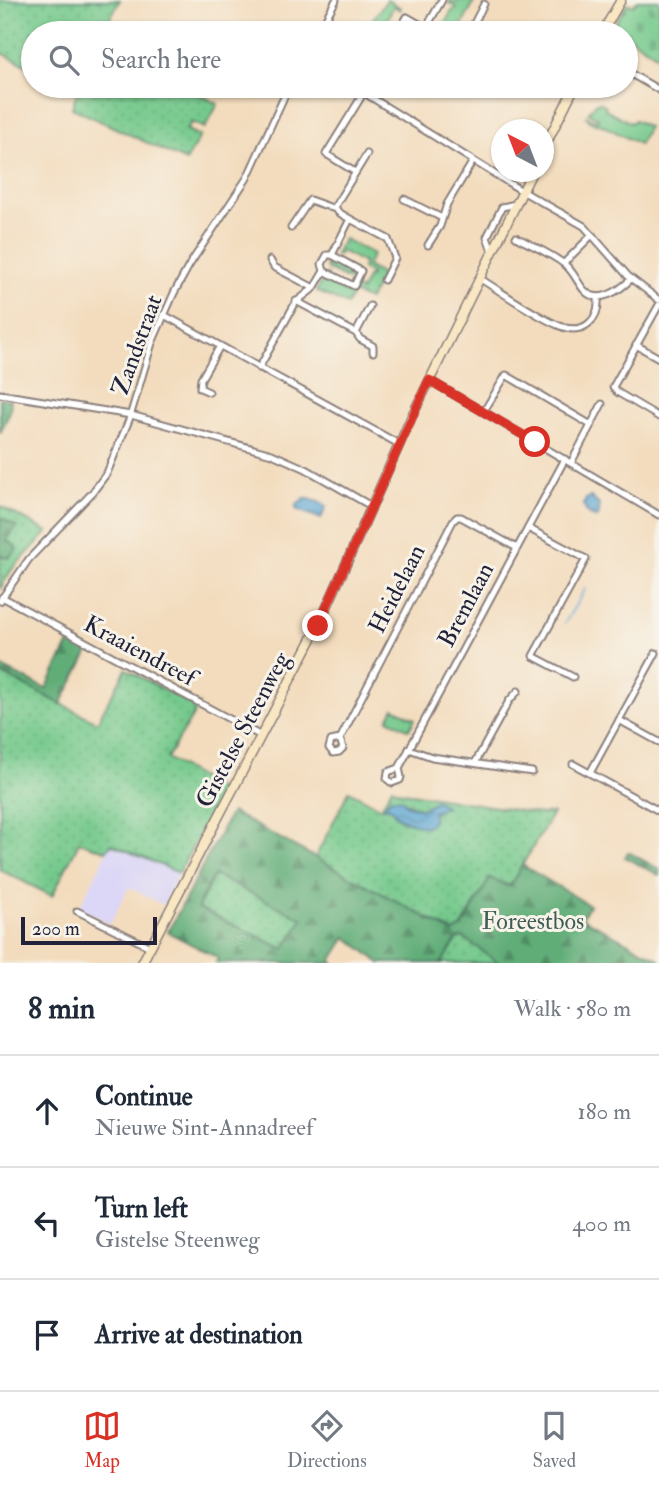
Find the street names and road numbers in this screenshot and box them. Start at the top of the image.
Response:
street label: Zandstraat [105,290,170,399]
street label: Heidelaan [361,539,433,639]
street label: Bremlaan [431,557,501,653]
street label: Kraaiendreef [79,609,204,695]
street label: Gistelse Steenweg [189,646,298,813]

